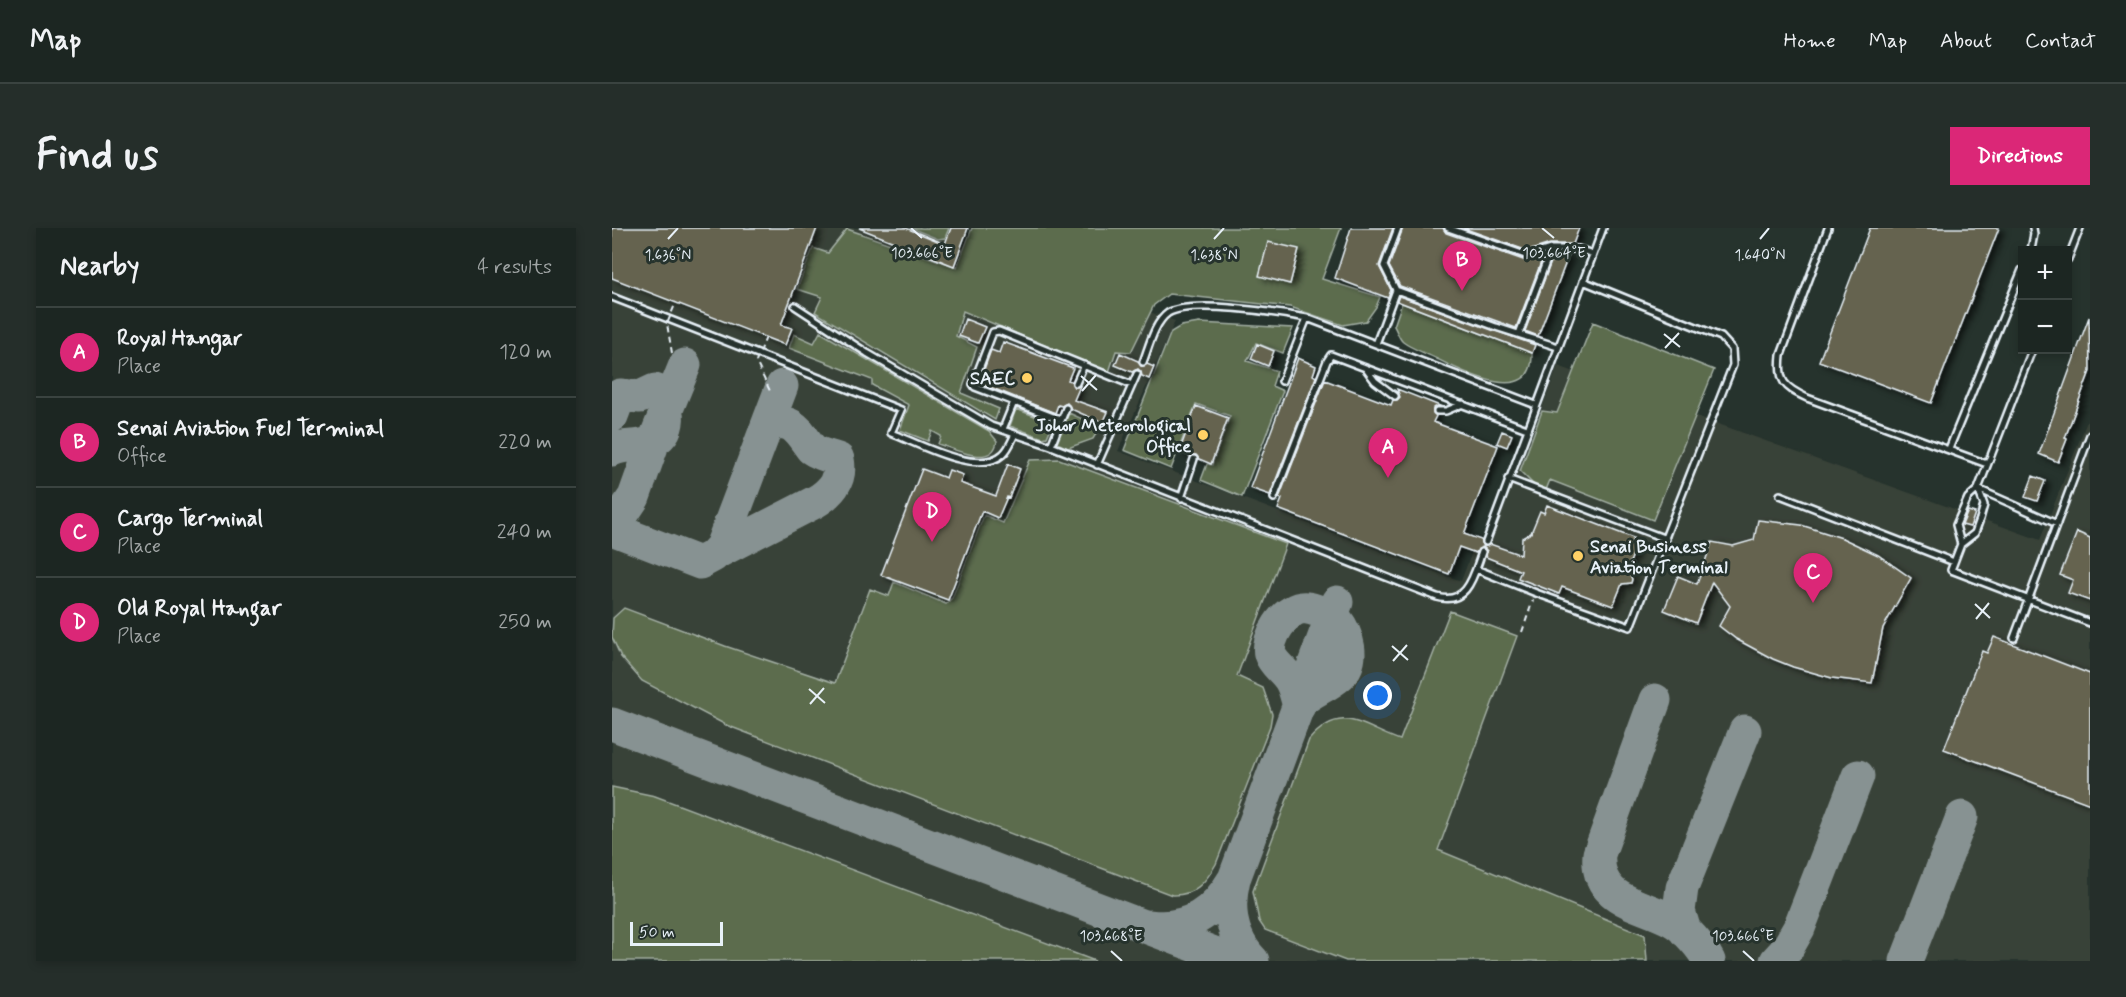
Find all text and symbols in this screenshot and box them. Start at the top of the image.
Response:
text: Map [30,23,81,60]
text: Home [1784,27,1836,55]
text: Map [1869,27,1907,55]
text: About [1940,27,1992,55]
text: Contact [2025,27,2096,55]
button: Directions [1950,127,2090,185]
text: Find us [36,129,158,184]
pin: B [1442,242,1482,291]
text: 103.666°E [891,244,953,264]
text: 103.664°E [1522,244,1586,264]
text: 1.636°N [645,246,691,266]
text: 1.638°N [1190,246,1238,266]
text: 1.640°N [1734,246,1786,266]
map controls [2018,246,2072,354]
button: + [2018,246,2072,300]
text: Nearby [60,250,139,284]
text: 4 results [477,254,552,281]
button: − [2018,300,2072,354]
text: Royal Hangar [117,325,243,353]
text: A [73,339,86,366]
text: 120 m [499,339,552,366]
text: Place [117,353,161,380]
place label: SAEC [970,367,1015,391]
marker: SAEC [1020,371,1034,385]
place label: Johor Meteorological Office [1036,414,1191,459]
text: Senai Aviation Fuel Terminal [117,415,384,443]
marker: Johor Meteorological Office [1196,428,1210,442]
pin: A [1368,428,1408,478]
text: B [73,429,86,456]
text: 220 m [498,429,552,456]
text: Office [117,443,167,470]
pin: D [912,492,952,542]
text: Cargo Terminal [117,505,263,533]
text: C [72,519,87,546]
text: 240 m [497,519,552,546]
text: Place [117,533,161,560]
place label: Senai Business Aviation Terminal [1590,535,1728,580]
marker: Senai Business Aviation Terminal [1571,549,1585,563]
pin: C [1794,554,1832,603]
text: Old Royal Hangar [117,595,282,623]
text: D [73,609,86,636]
text: 250 m [498,609,552,636]
text: Place [117,623,161,650]
your location [1363,681,1392,710]
scale bar [630,919,723,946]
text: 50 m [639,922,675,943]
text: 103.668°E [1080,927,1143,947]
text: 103.666°E [1712,927,1774,947]

